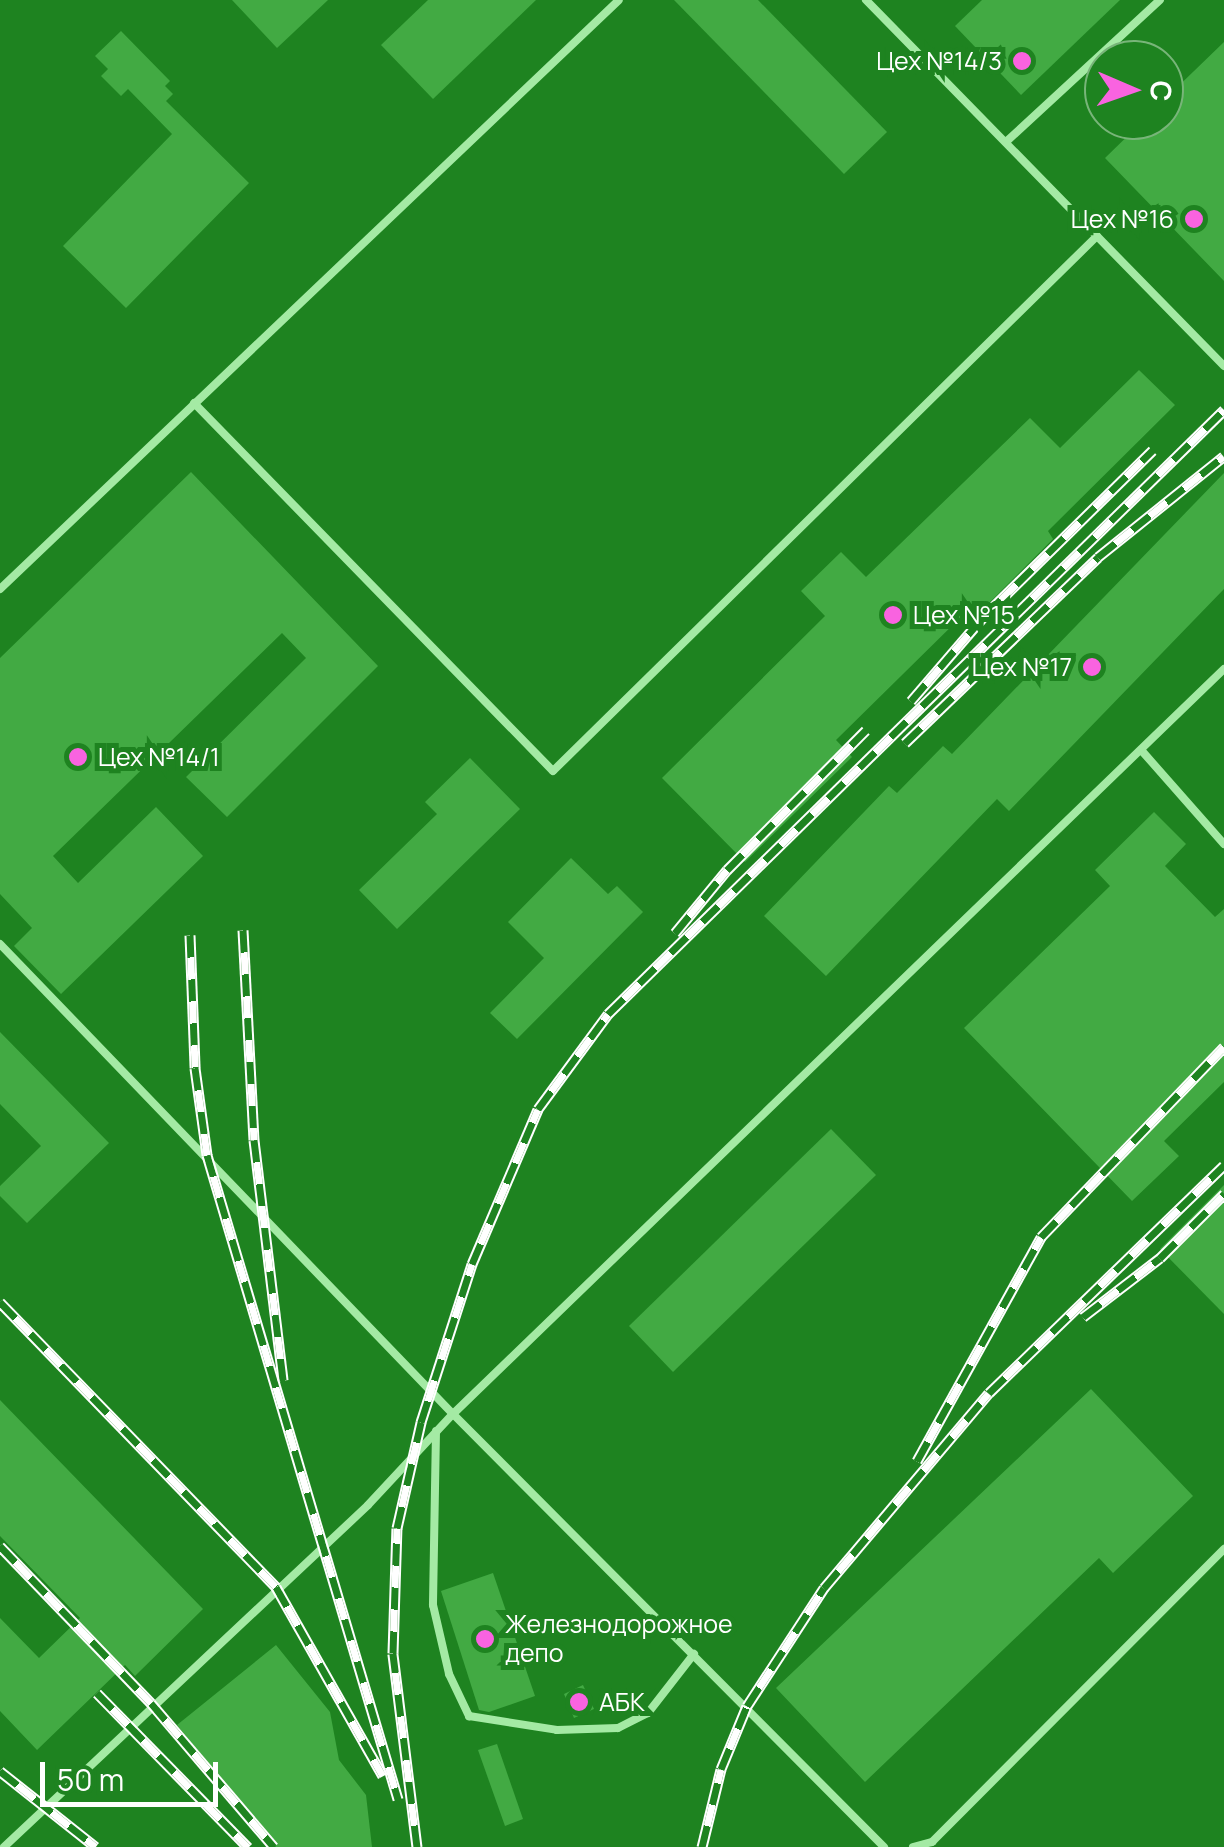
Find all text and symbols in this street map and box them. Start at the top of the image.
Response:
north arrow [1084,40,1184,140]
place label: Цех №14/3 [876,46,1002,76]
marker: Цех №14/3 [1011,50,1033,72]
text: С [1143,80,1181,102]
place label: Цех №16 [1071,204,1174,234]
marker: Цех №16 [1183,208,1205,230]
place label: Цех №15 [913,600,1015,630]
marker: Цех №15 [882,604,904,626]
place label: Цех №17 [972,652,1072,682]
marker: Цех №17 [1081,656,1103,678]
place label: Цех №14/1 [98,742,220,772]
marker: Цех №14/1 [67,746,89,768]
place label: Железнодорожное депо [505,1610,733,1669]
marker: Железнодорожное депо [474,1628,496,1650]
place label: АБК [599,1687,645,1717]
marker: АБК [568,1691,590,1713]
scale bar [45,1742,222,1804]
text: 50 m [57,1759,124,1800]

